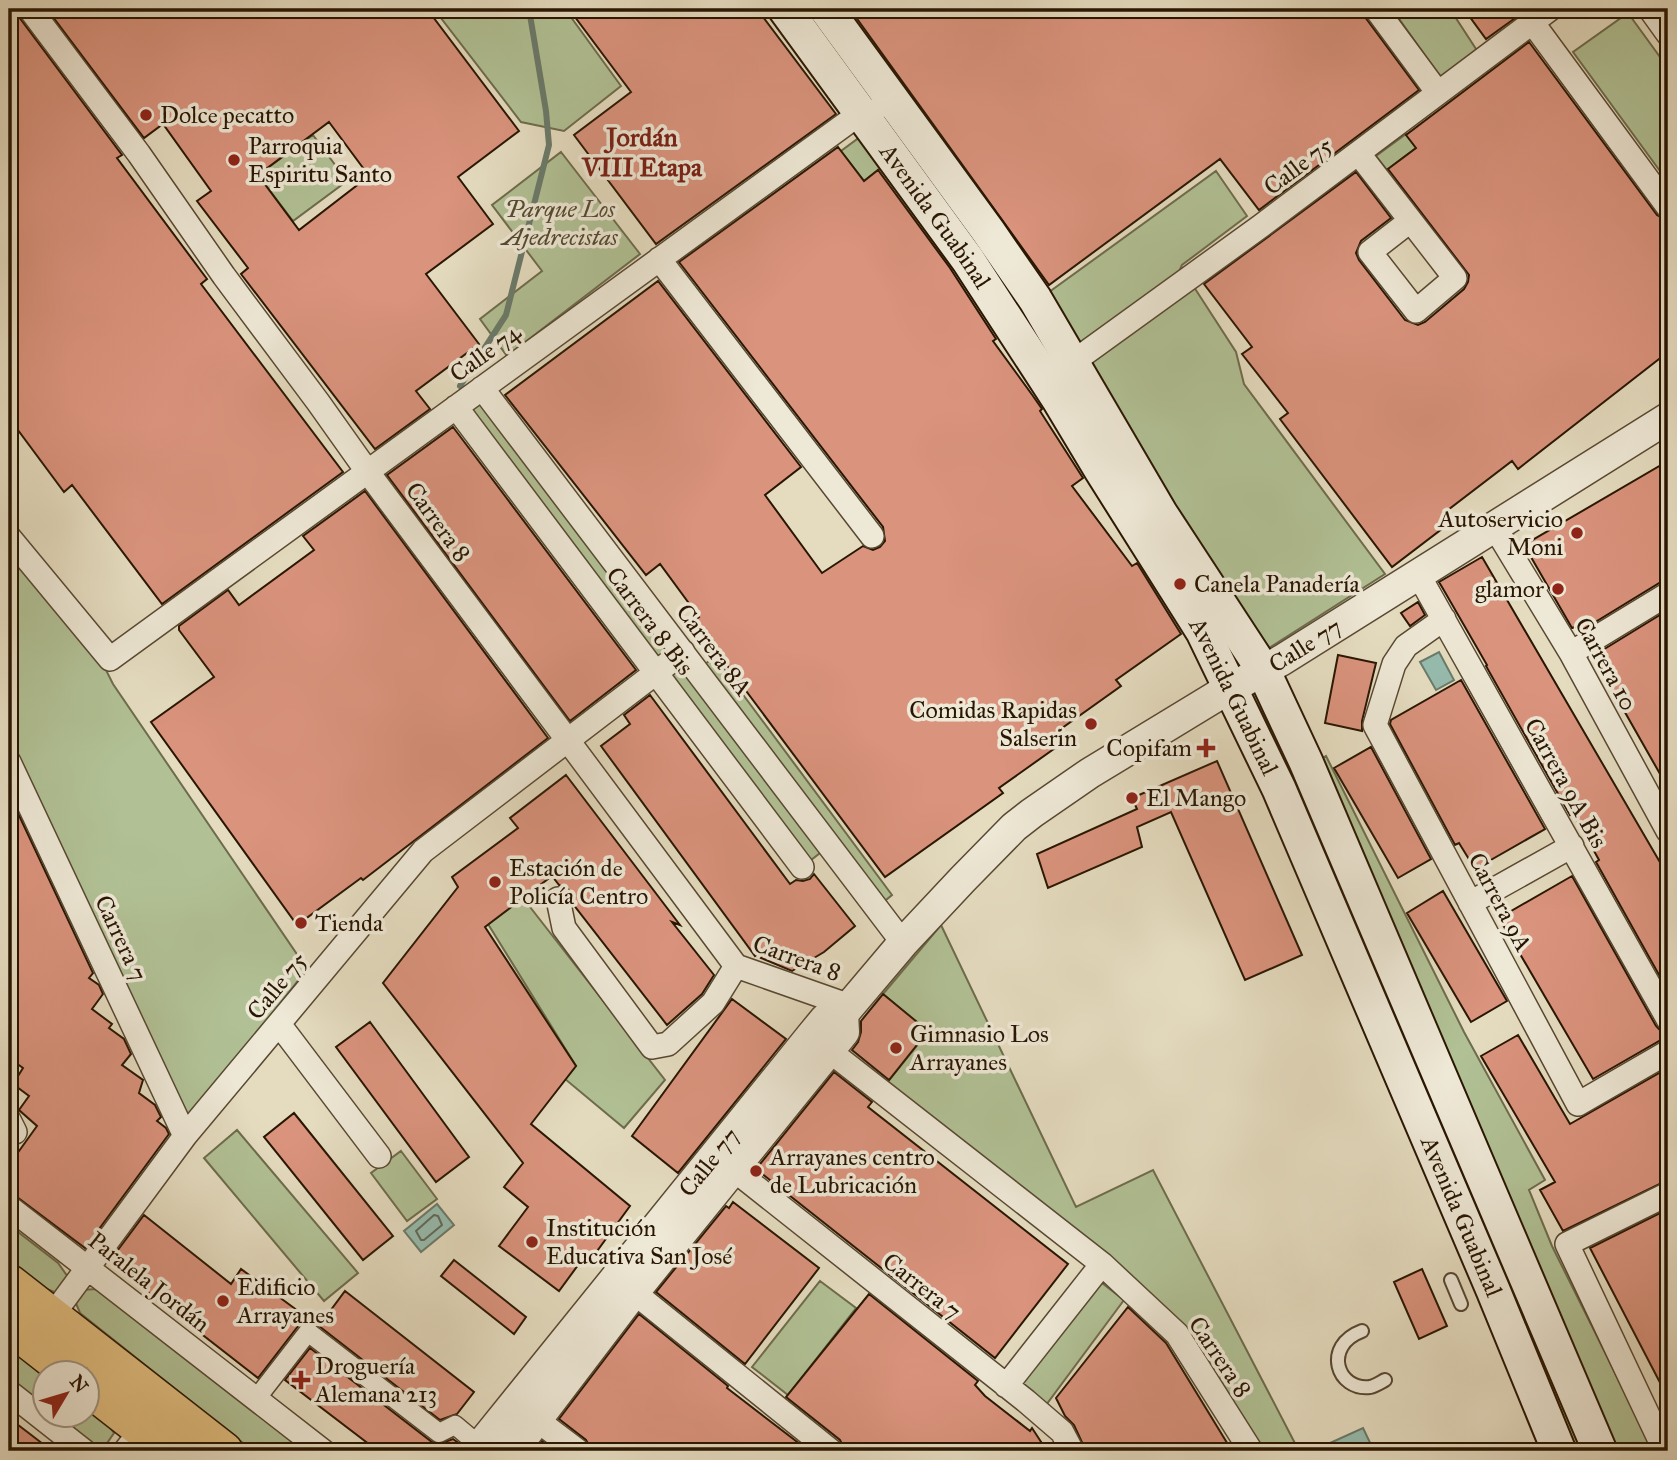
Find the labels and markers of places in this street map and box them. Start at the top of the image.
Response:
place label: Dolce pecatto [160,100,294,130]
marker: Dolce pecatto [138,107,154,123]
place label: Parroquia Espiritu Santo [248,131,392,189]
marker: Parroquia Espiritu Santo [226,152,242,168]
place label: Autoservicio Moni [1438,504,1563,562]
marker: Autoservicio Moni [1569,525,1585,541]
place label: Canela Panadería [1194,569,1360,599]
place label: glamor [1475,574,1544,604]
marker: Canela Panadería [1172,576,1188,592]
marker: glamor [1550,581,1566,597]
place label: Comidas Rapidas Salserin [909,695,1077,753]
marker: Comidas Rapidas Salserin [1083,716,1099,732]
place label: Copifam [1106,733,1192,763]
marker: Copifam [1198,740,1214,756]
place label: El Mango [1146,783,1246,813]
marker: El Mango [1124,790,1140,806]
place label: Estación de Policía Centro [509,853,648,911]
marker: Estación de Policía Centro [487,874,503,890]
place label: Tienda [315,908,384,938]
marker: Tienda [293,915,309,931]
place label: Gimnasio Los Arrayanes [909,1019,1049,1077]
marker: Gimnasio Los Arrayanes [888,1040,904,1056]
place label: Arrayanes centro de Lubricación [769,1142,935,1200]
marker: Arrayanes centro de Lubricación [748,1163,764,1179]
place label: Institución Educativa San José [546,1213,732,1271]
marker: Institución Educativa San José [524,1234,540,1250]
place label: Edificio Arrayanes [236,1272,334,1330]
marker: Edificio Arrayanes [215,1293,231,1309]
place label: Droguería Alemana 213 [314,1351,437,1409]
marker: Droguería Alemana 213 [293,1372,309,1388]

